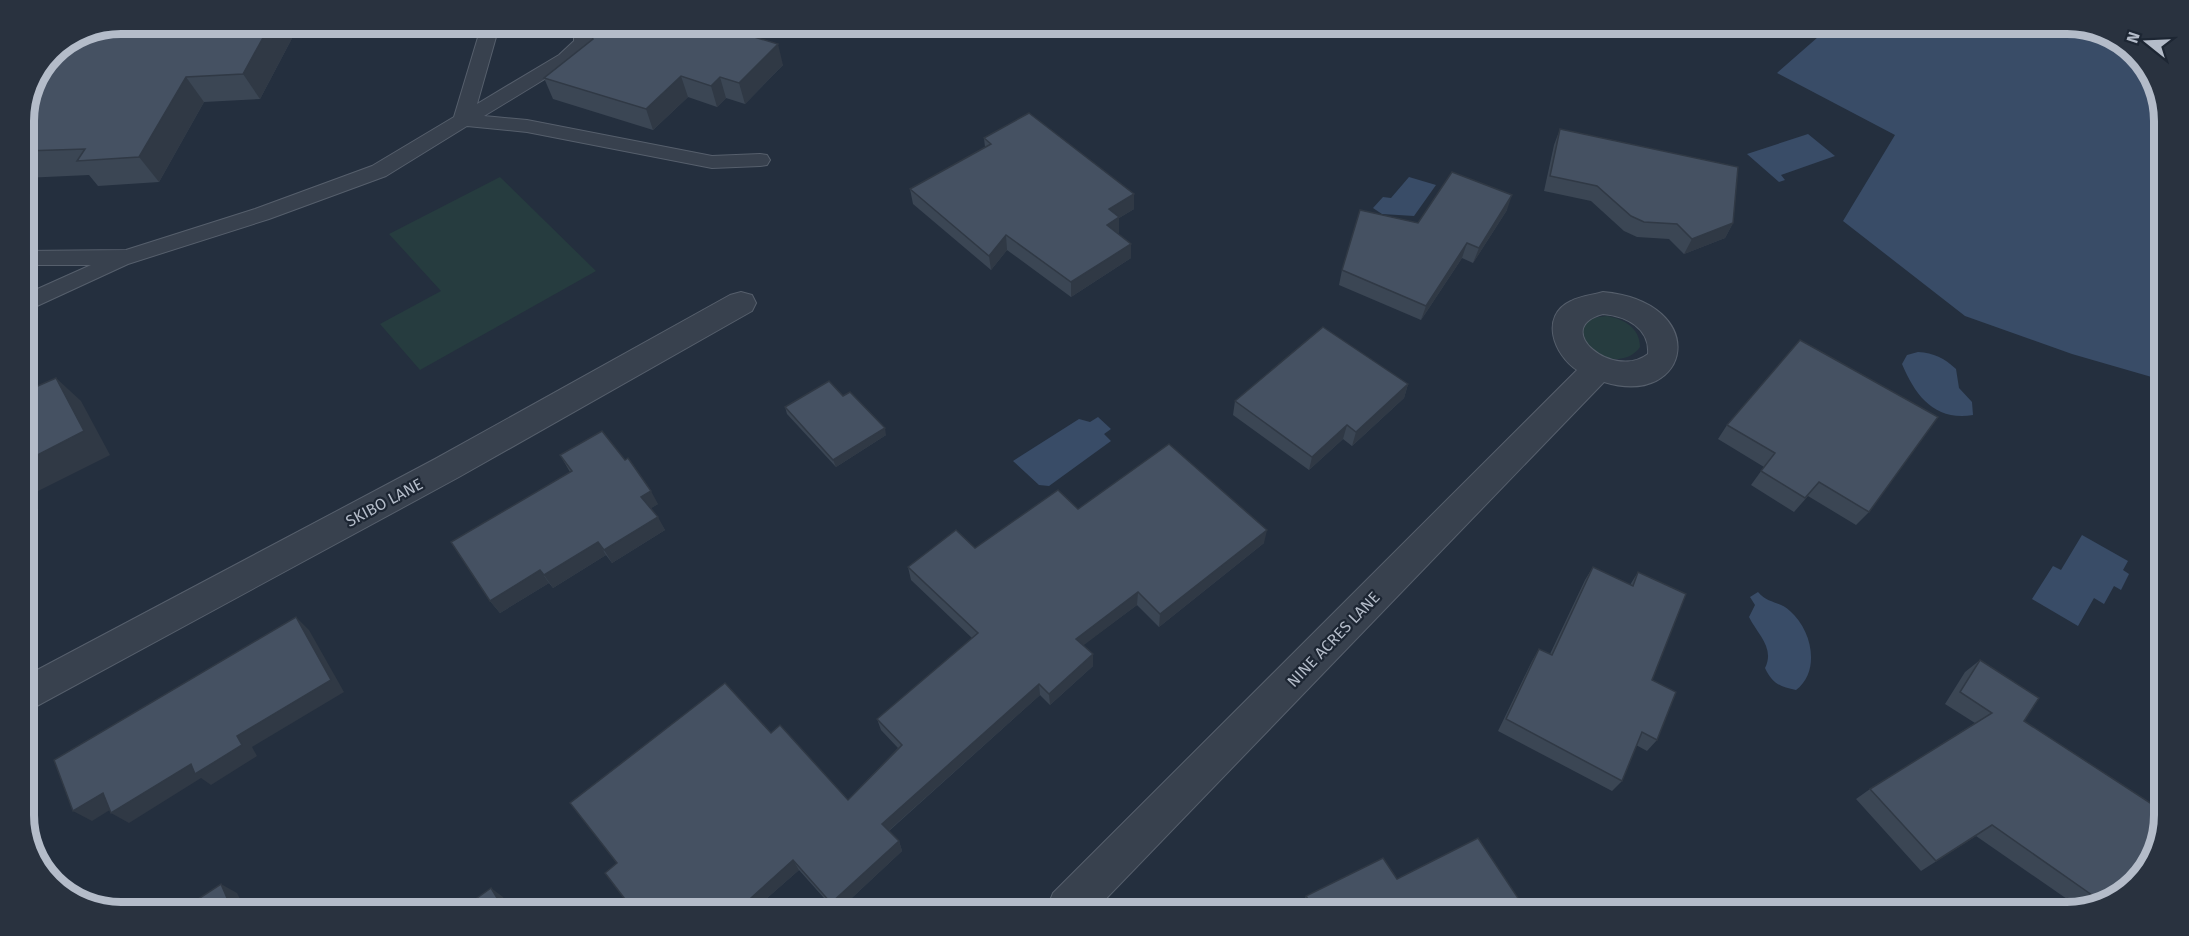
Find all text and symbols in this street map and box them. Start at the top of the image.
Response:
north arrow [2117,12,2177,72]
text: N [2123,30,2144,45]
street label: SKIBO LANE [342,474,426,531]
street label: NINE ACRES LANE [1283,588,1384,691]

